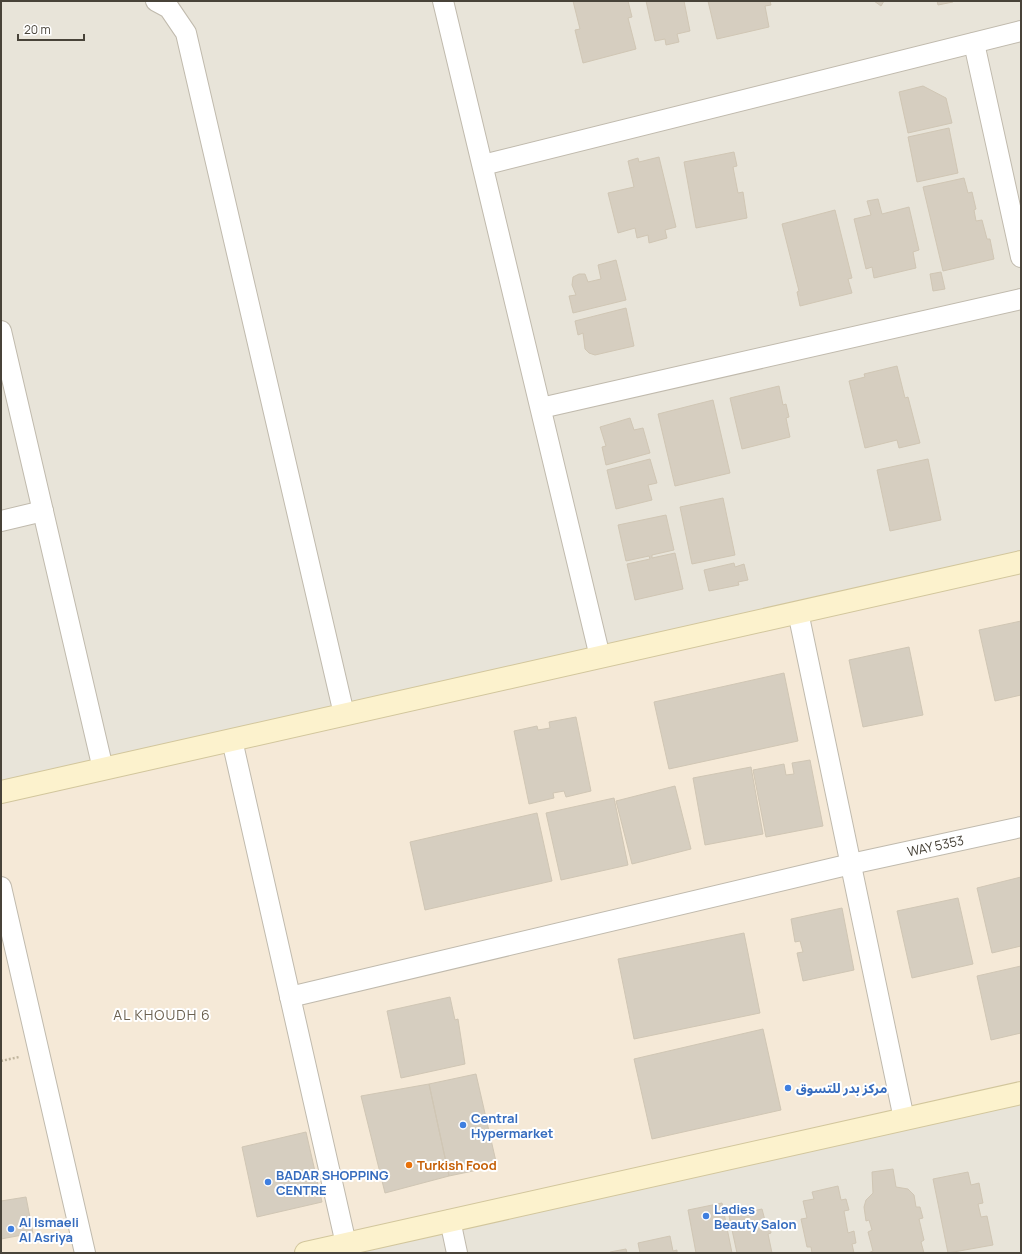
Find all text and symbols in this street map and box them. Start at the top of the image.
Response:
scale bar [18,16,84,42]
text: 20 m [24,21,51,38]
street label: WAY 5353 [905,831,965,861]
district label: AL KHOUDH 6 [113,1005,211,1024]
place label: مركز بدر للتسوق [796,1079,887,1097]
marker: مركز بدر للتسوق [783,1083,793,1093]
place label: Central Hypermarket [471,1109,554,1142]
marker: Central Hypermarket [458,1120,468,1130]
place label: Turkish Food [417,1156,497,1174]
marker: Turkish Food [404,1160,414,1170]
place label: BADAR SHOPPING CENTRE [276,1166,389,1199]
marker: BADAR SHOPPING CENTRE [263,1177,273,1187]
place label: Ladies Beauty Salon [714,1200,797,1233]
marker: Ladies Beauty Salon [701,1211,711,1221]
place label: Al Ismaeli Al Asriya [19,1213,79,1246]
marker: Al Ismaeli Al Asriya [6,1224,16,1234]

